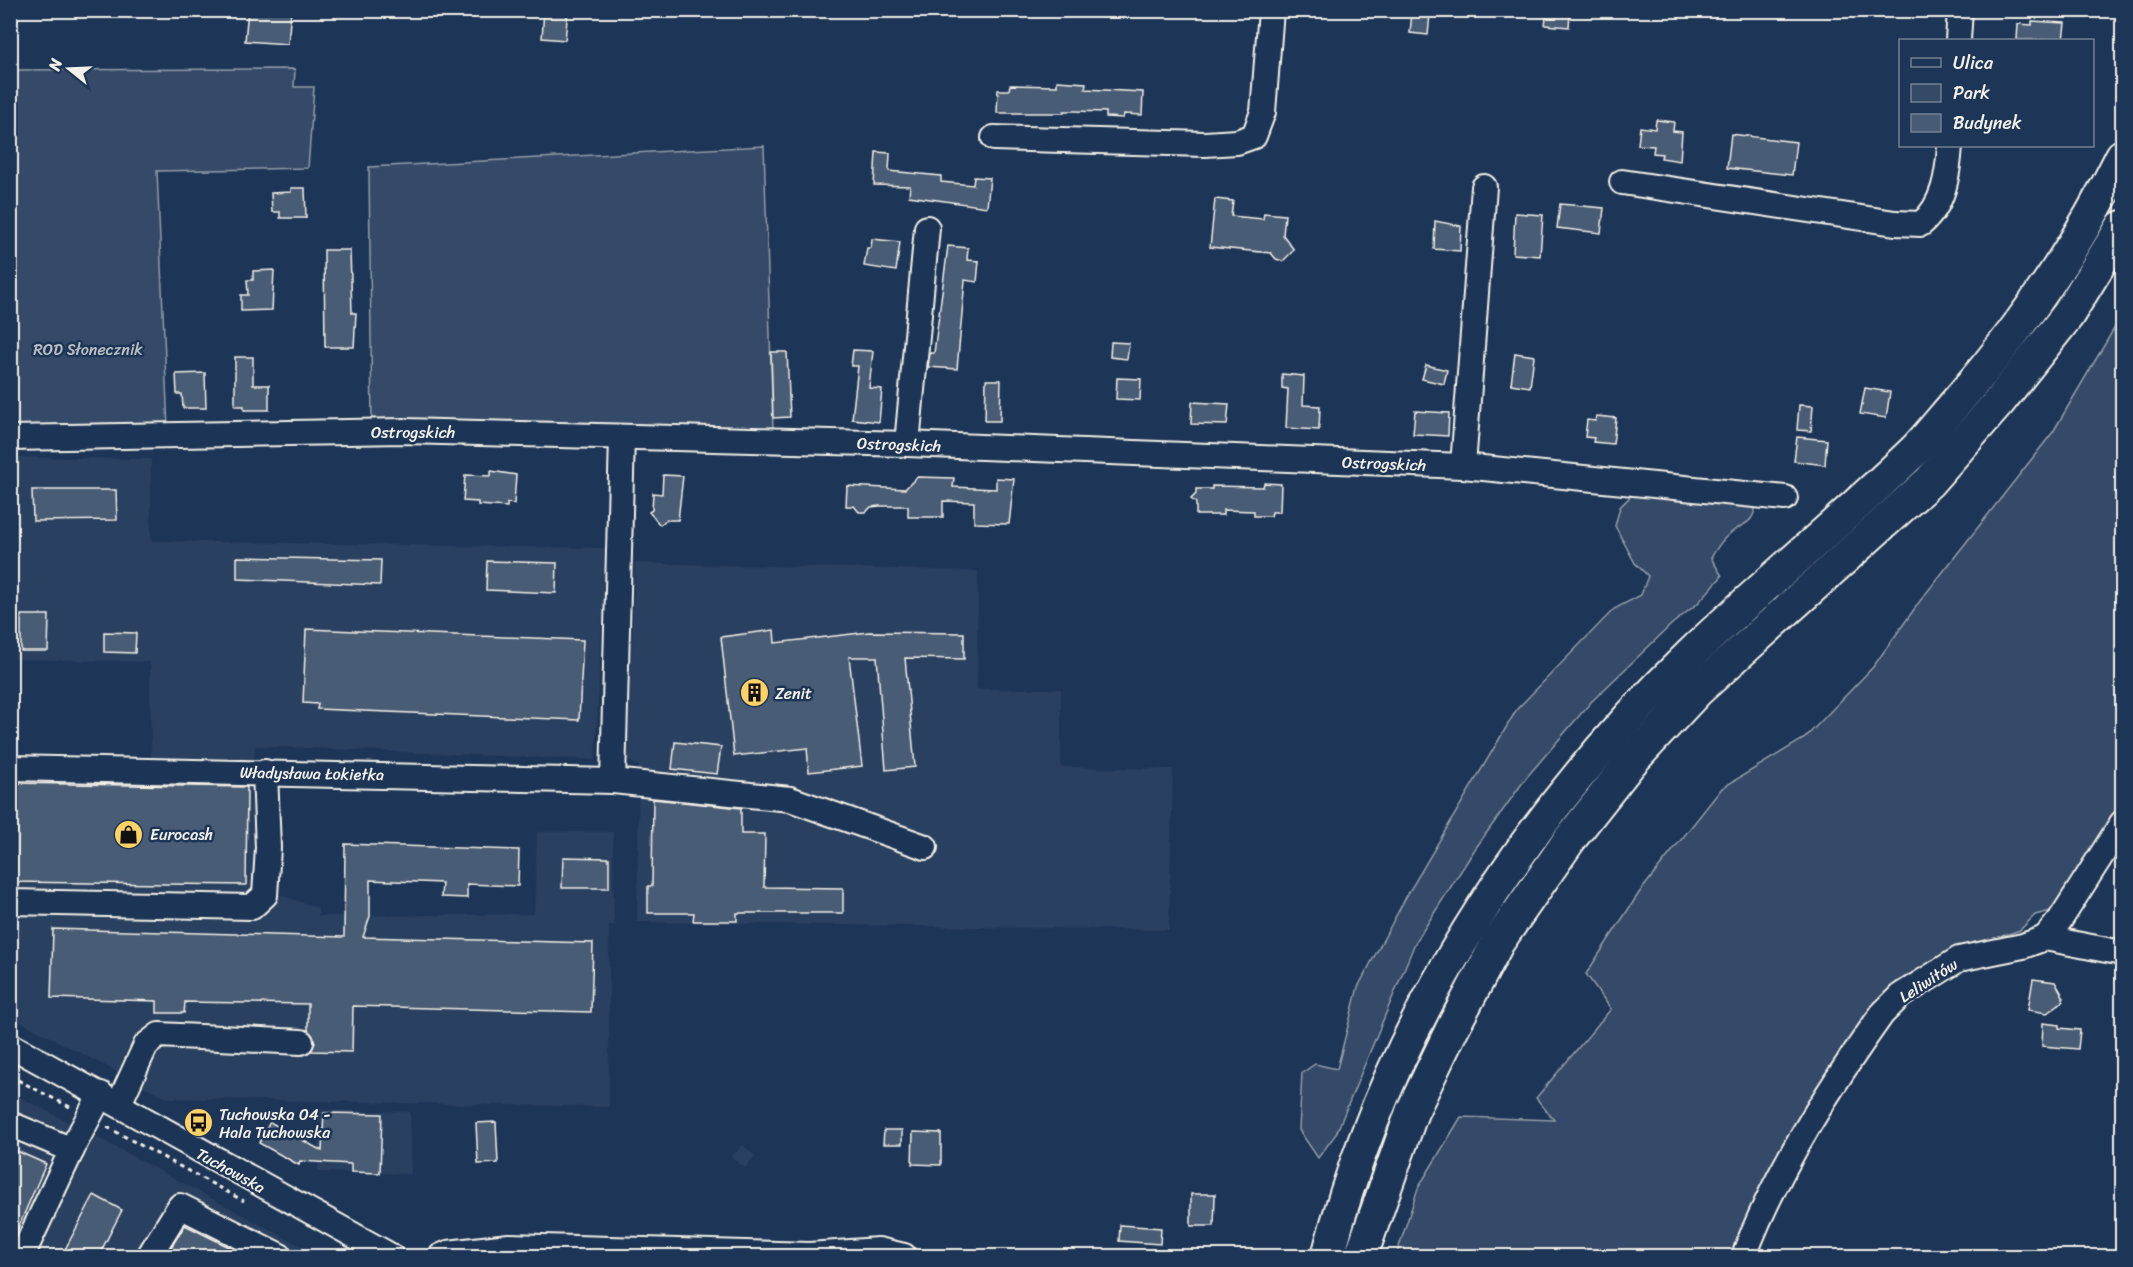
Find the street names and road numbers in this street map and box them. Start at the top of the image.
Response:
street label: Ostrogskich [371,418,455,447]
street label: Ostrogskich [856,429,942,460]
street label: Ostrogskich [1341,448,1427,479]
street label: Władysława Łokietka [239,758,384,789]
street label: Leliwitów [1893,950,1965,1010]
street label: Tuchowska [191,1139,271,1201]

